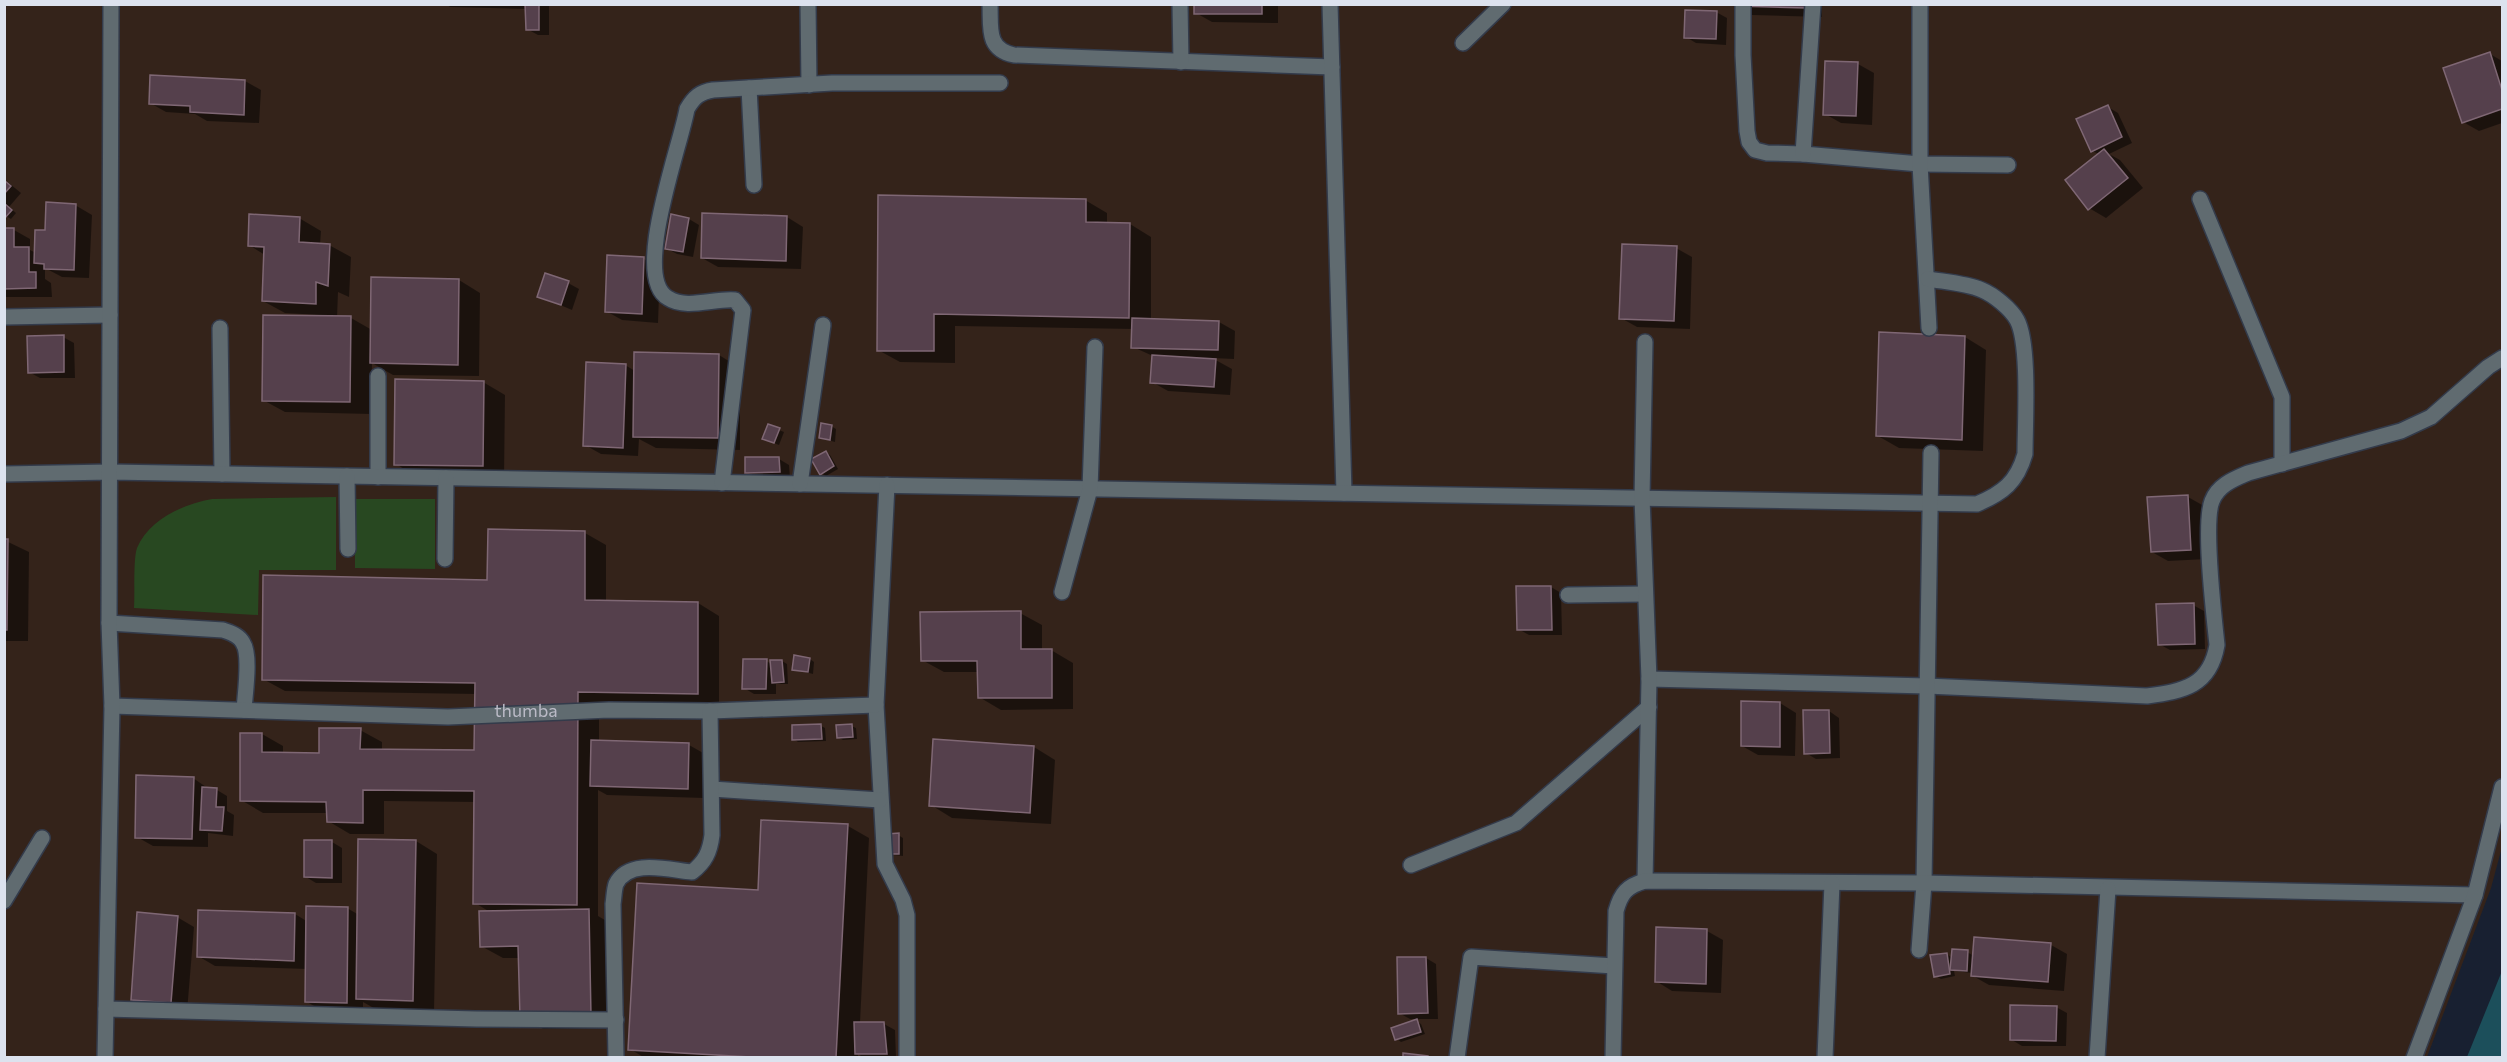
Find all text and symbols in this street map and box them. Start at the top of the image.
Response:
house number: thumba [494,699,558,721]

